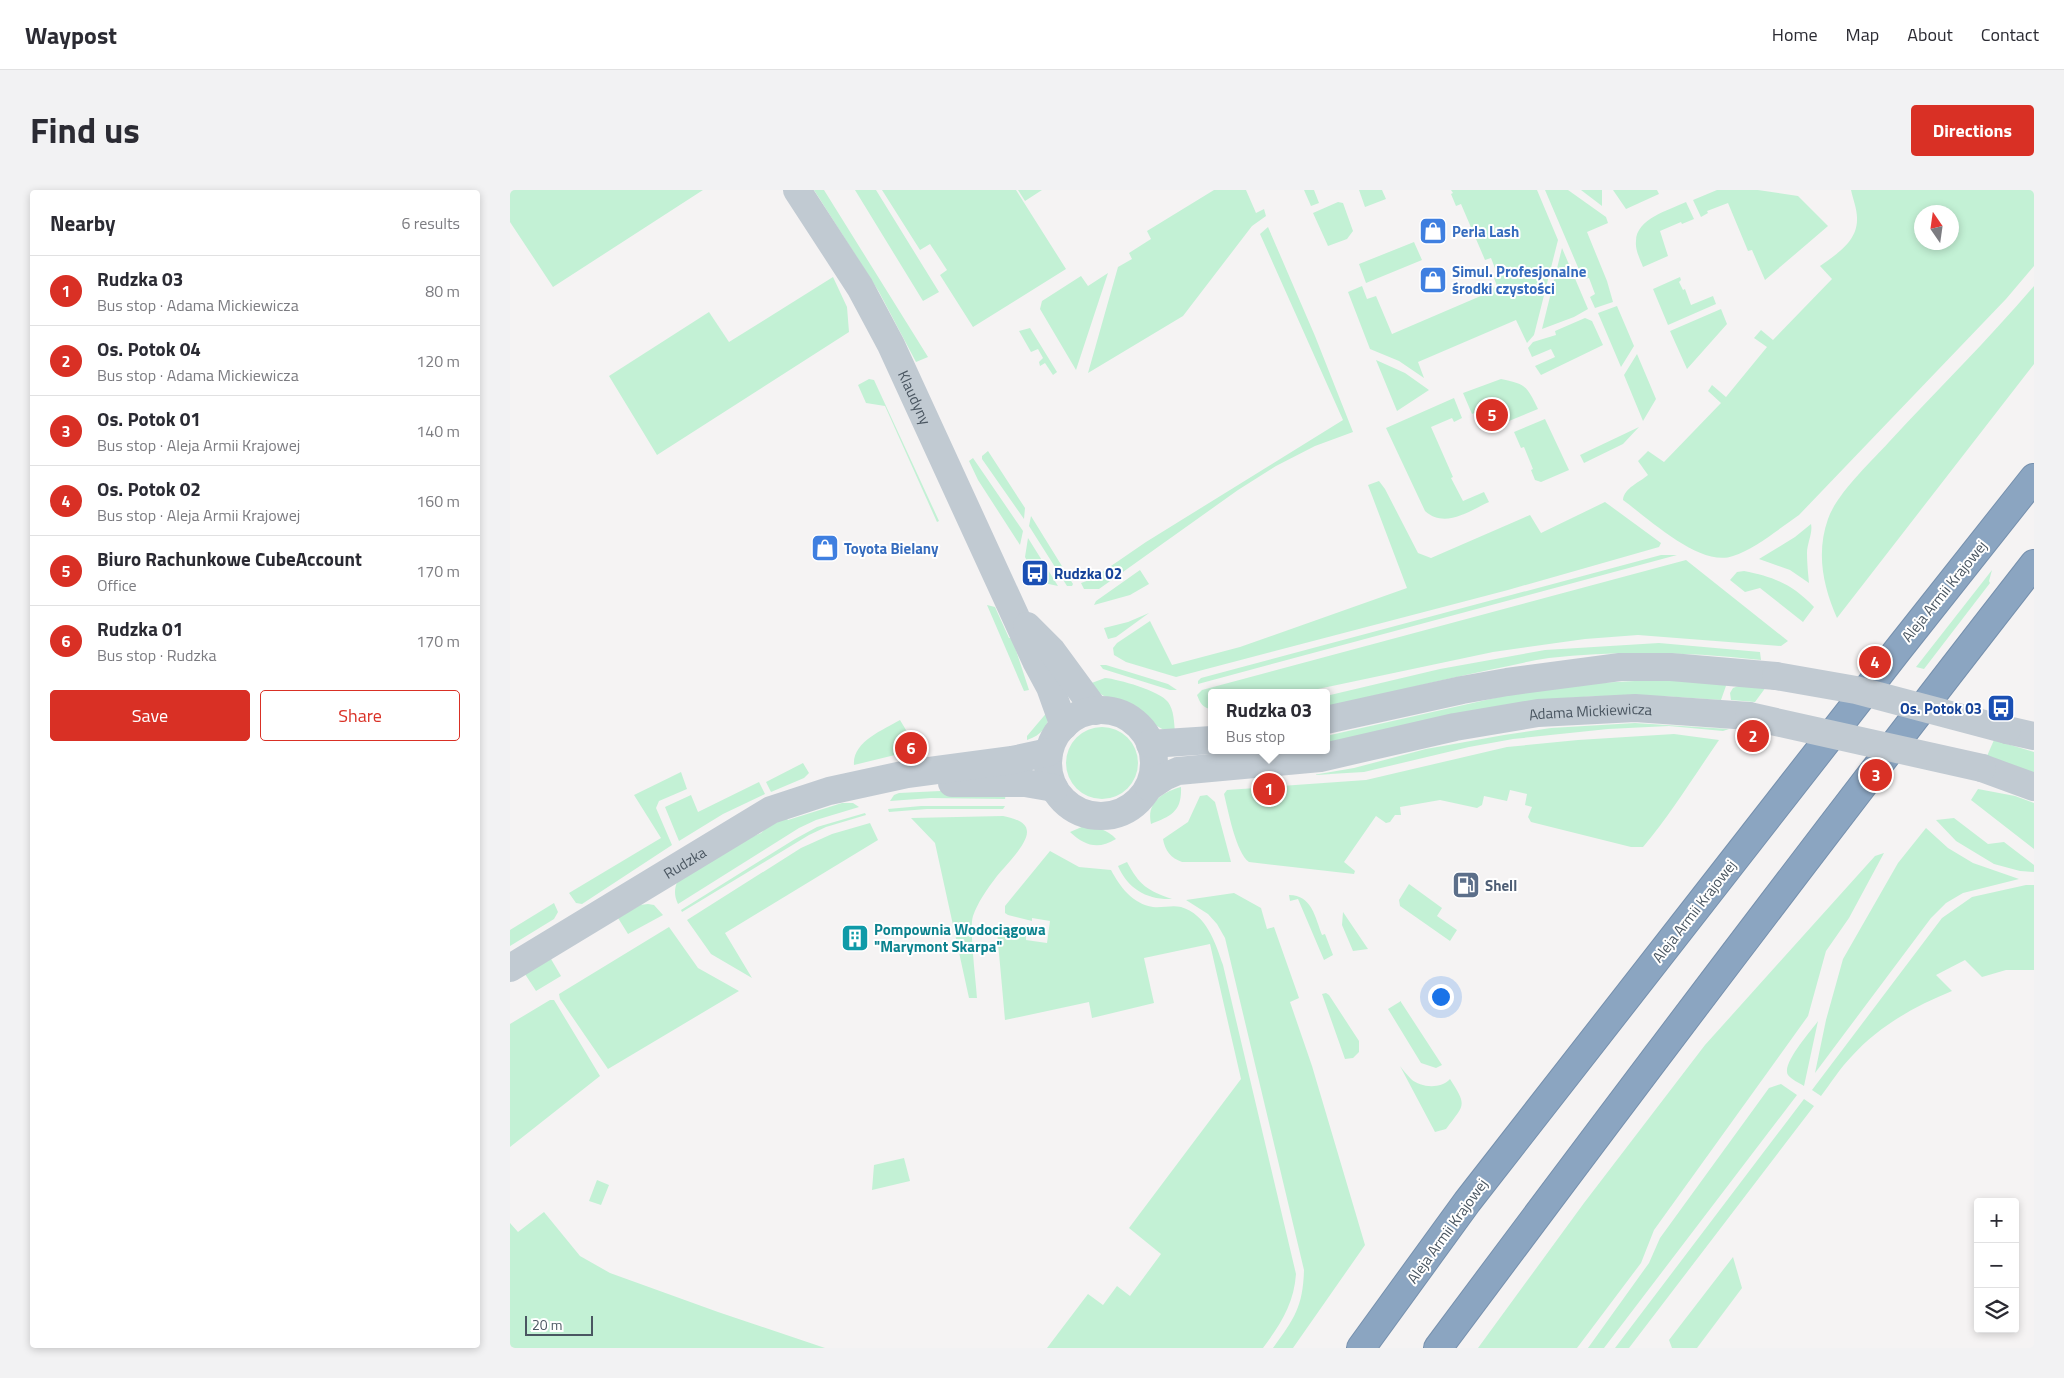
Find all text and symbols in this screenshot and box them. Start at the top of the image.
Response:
text: Waypost [25,17,117,53]
text: Home [1772,21,1818,48]
text: Map [1846,21,1879,48]
text: About [1907,21,1953,48]
text: Contact [1981,21,2039,48]
text: Find us [30,103,140,157]
button: Directions [1911,105,2034,156]
north arrow [1914,205,1959,250]
text: Nearby [50,207,115,239]
text: 6 results [401,211,460,235]
shop icon: Perla Lash [1418,216,1448,246]
place label: Perla Lash [1452,220,1519,243]
place label: Simul. Profesjonalne środki czystości [1452,260,1587,300]
text: Rudzka 03 [97,264,183,293]
shop icon: Simul. Profesjonalne środki czystości [1418,265,1448,295]
text: 1 [62,279,70,303]
text: 80 m [425,279,460,303]
text: Bus stop · Adama Mickiewicza [97,293,299,317]
text: Os. Potok 04 [97,334,201,363]
text: 2 [62,349,70,373]
text: 120 m [416,349,460,373]
text: Bus stop · Adama Mickiewicza [97,363,299,387]
street label: Klaudyny [892,366,938,428]
pin: 5 [1476,396,1508,434]
text: Os. Potok 01 [97,404,201,433]
text: 3 [62,419,70,443]
text: 140 m [416,419,460,443]
text: Bus stop · Aleja Armii Krajowej [97,433,300,457]
text: Os. Potok 02 [97,474,201,503]
text: 4 [62,489,70,513]
text: 160 m [416,489,460,513]
text: Bus stop · Aleja Armii Krajowej [97,503,300,527]
shop icon: Toyota Bielany [810,533,840,563]
street label: Aleja Armii Krajowej [1896,535,1992,647]
place label: Toyota Bielany [844,537,939,560]
text: Biuro Rachunkowe CubeAccount [97,544,362,573]
bus stop icon: Rudzka 02 [1020,558,1050,588]
text: 5 [62,559,70,583]
text: 170 m [416,559,460,583]
place label: Rudzka 02 [1054,562,1122,585]
text: Office [97,573,137,597]
text: Rudzka 01 [97,614,183,643]
text: 6 [62,629,70,653]
text: 170 m [416,629,460,653]
text: Bus stop · Rudzka [97,643,216,667]
pin: 4 [1859,643,1891,681]
popup [1208,689,1330,754]
button: Save [50,690,250,741]
button: Share [260,690,460,741]
bus stop icon: Os. Potok 03 [1986,693,2016,723]
text: Rudzka 03 [1226,695,1312,724]
street label: Adama Mickiewicza [1527,696,1653,726]
place label: Os. Potok 03 [1900,697,1982,720]
pin: 2 [1737,717,1769,755]
text: Bus stop [1226,724,1285,748]
pin: 6 [895,729,927,767]
pin: 3 [1860,756,1892,794]
pin: 1 [1253,770,1285,808]
street label: Rudzka [659,840,711,884]
street label: Aleja Armii Krajowej [1646,855,1742,967]
fuel station icon: Shell [1451,870,1481,900]
place label: Shell [1485,874,1517,897]
place label: Pompownia Wodociągowa "Marymont Skarpa" [874,918,1046,958]
building icon: Pompownia Wodociągowa "Marymont Skarpa" [840,923,870,953]
your location [1428,984,1454,1010]
street label: Aleja Armii Krajowej [1401,1174,1493,1288]
map controls [1974,1198,2019,1333]
button: + [1974,1198,2019,1243]
button: − [1974,1243,2019,1288]
button: layers [1974,1288,2019,1333]
scale bar [525,1313,592,1336]
text: 20 m [532,1314,562,1335]

